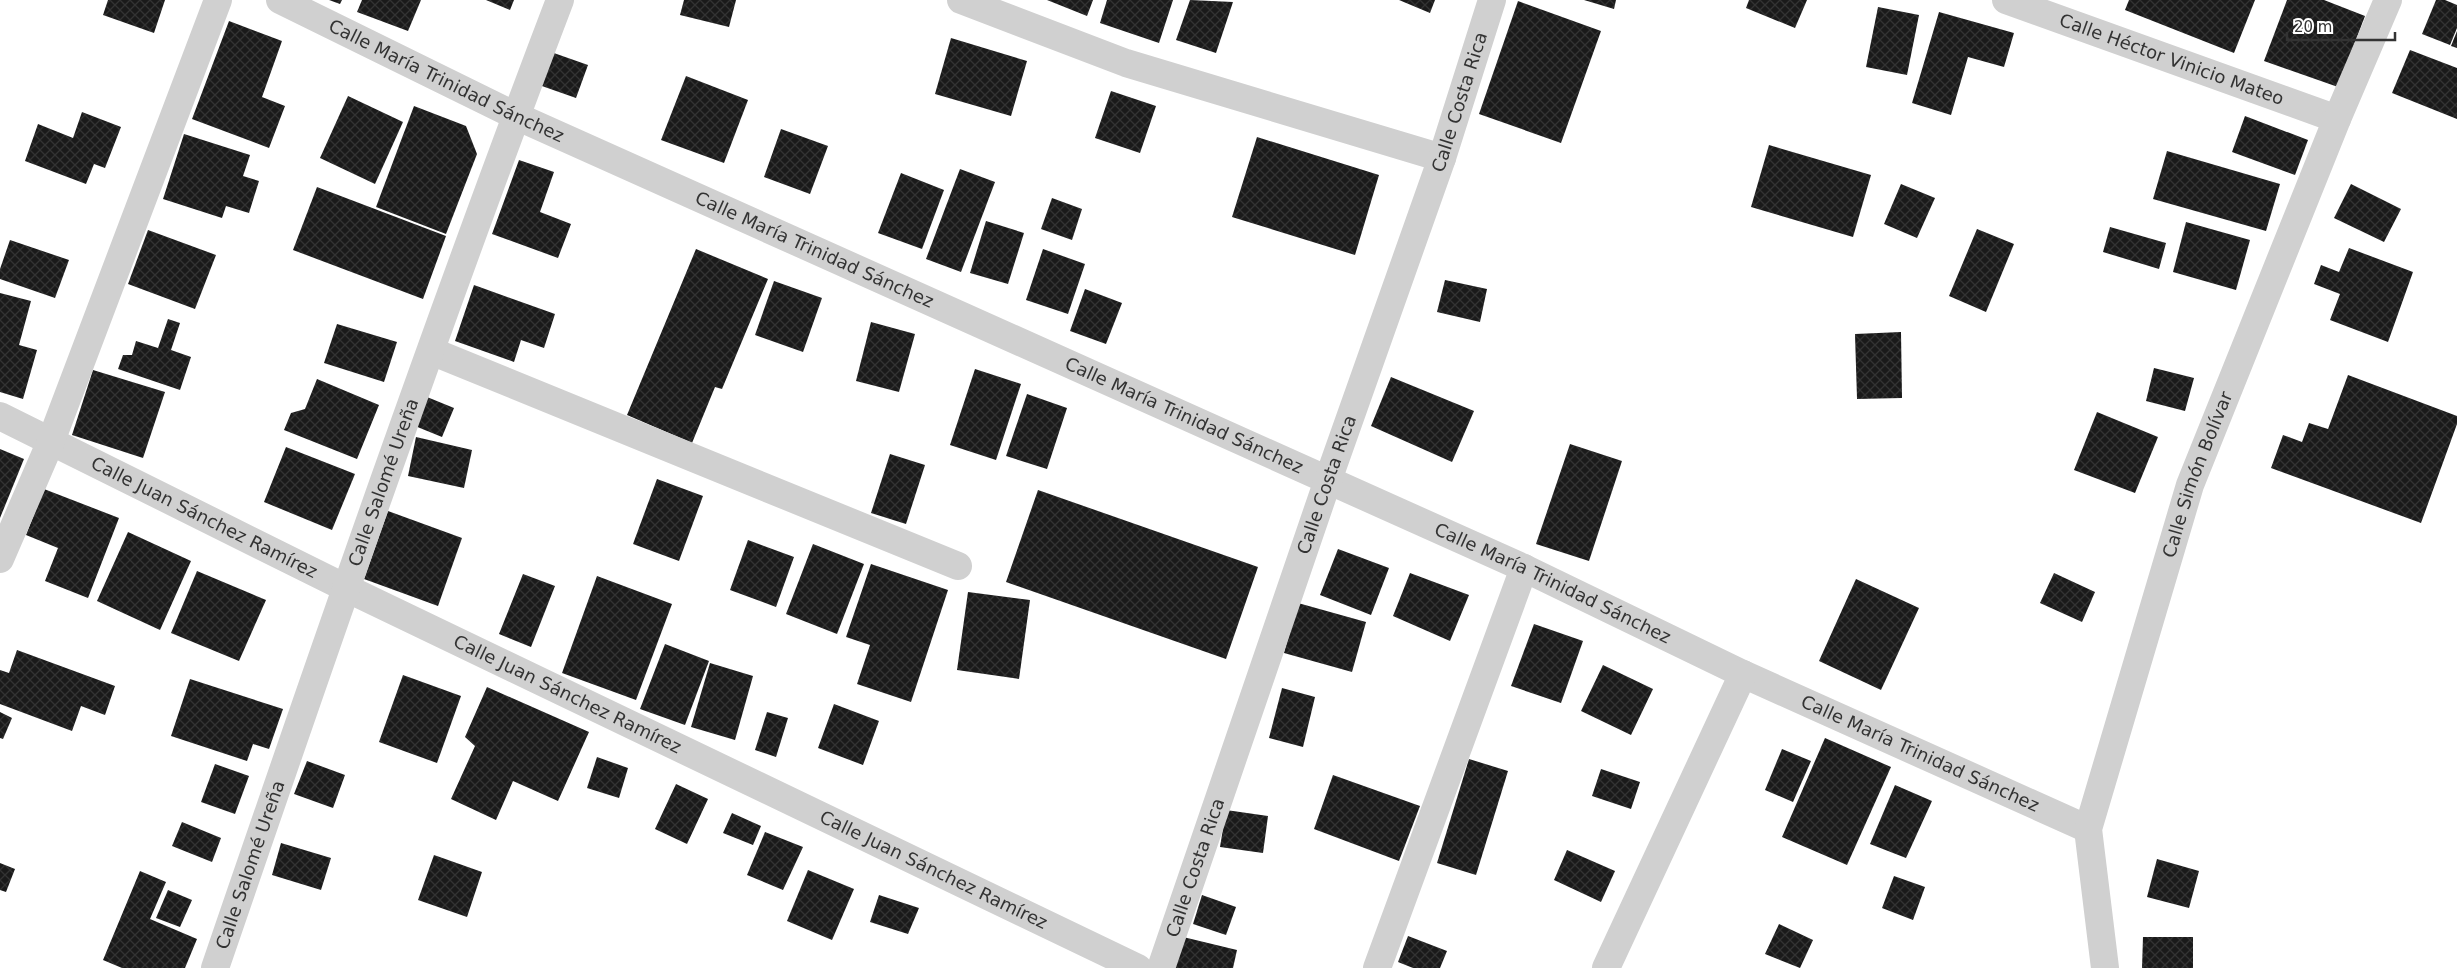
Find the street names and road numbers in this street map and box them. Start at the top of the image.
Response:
street label: Calle Héctor Vinicio Mateo [2057,9,2287,109]
street label: Calle María Trinidad Sánchez [325,15,567,146]
street label: Calle Costa Rica [1427,29,1491,175]
street label: Calle María Trinidad Sánchez [692,187,937,312]
street label: Calle María Trinidad Sánchez [1062,353,1307,478]
street label: Calle Simón Bolívar [2158,388,2237,560]
street label: Calle Salomé Ureña [344,395,422,569]
street label: Calle Costa Rica [1292,412,1360,557]
street label: Calle Juan Sánchez Ramírez [88,452,321,582]
street label: Calle María Trinidad Sánchez [1431,518,1674,647]
street label: Calle Juan Sánchez Ramírez [450,630,685,757]
street label: Calle María Trinidad Sánchez [1798,690,2043,816]
street label: Calle Salomé Ureña [211,778,289,952]
street label: Calle Costa Rica [1161,795,1228,940]
street label: Calle Juan Sánchez Ramírez [816,806,1051,933]

